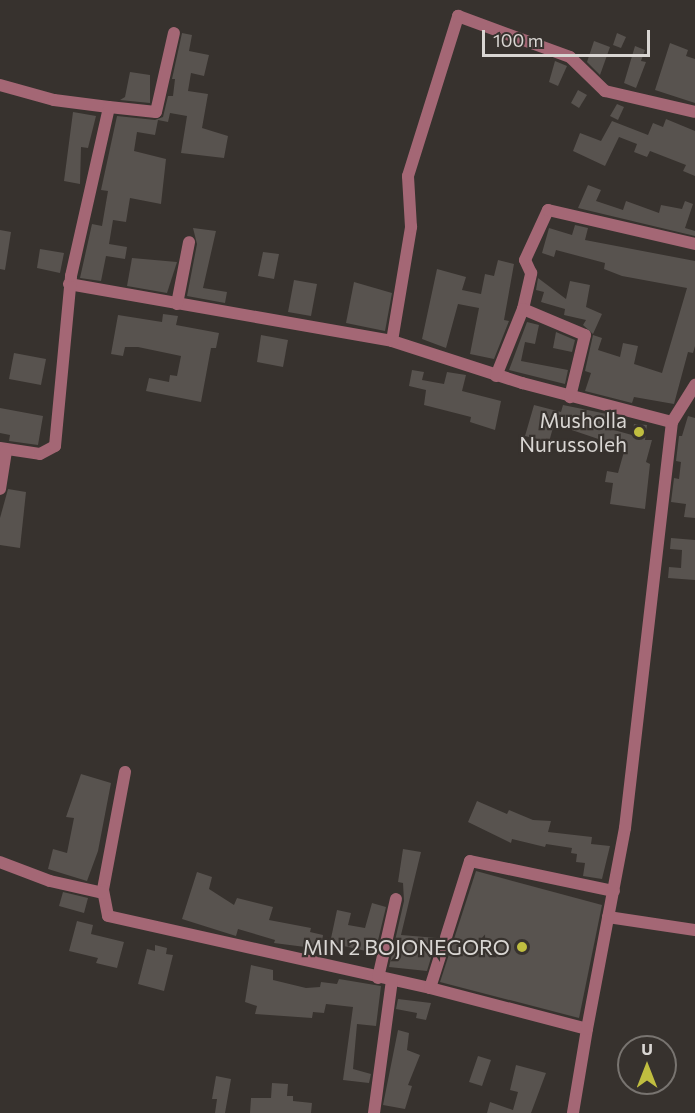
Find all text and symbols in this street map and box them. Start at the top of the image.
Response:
scale bar [485,18,653,56]
text: 100 m [493,29,543,51]
place label: Musholla Nurussoleh [519,407,627,457]
marker: Musholla Nurussoleh [632,425,646,439]
place label: MIN 2 BOJONEGORO [303,934,510,960]
marker: MIN 2 BOJONEGORO [515,940,529,954]
north arrow [617,1035,677,1095]
text: U [641,1039,653,1058]

